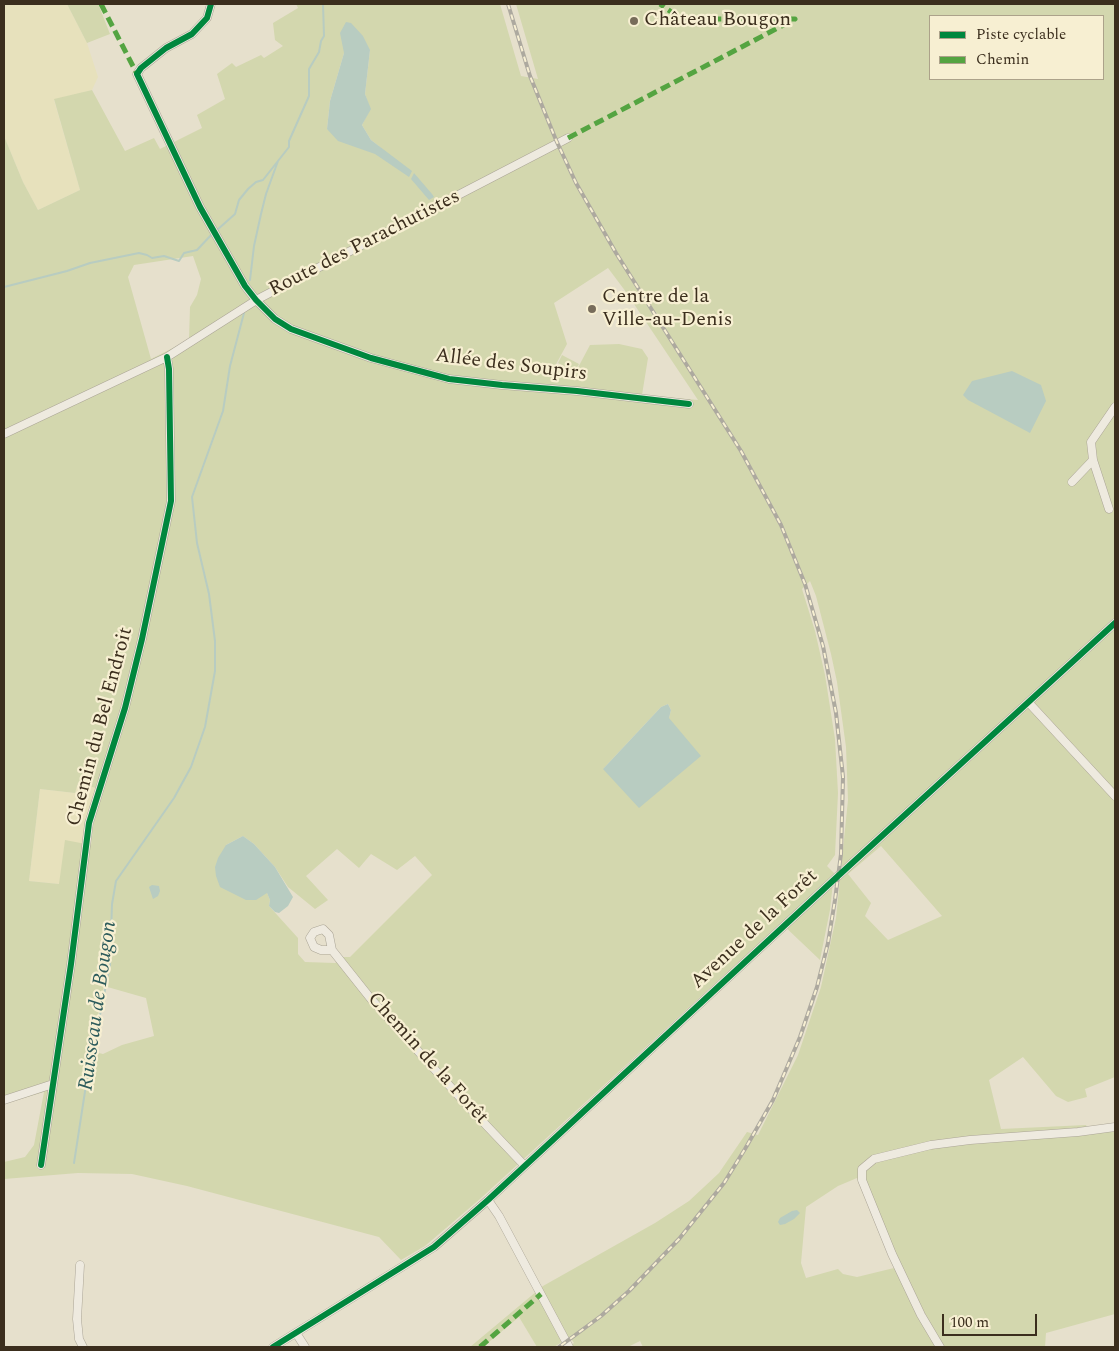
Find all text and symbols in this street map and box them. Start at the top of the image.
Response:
place label: Château Bougon [644,9,791,33]
marker: Château Bougon [628,15,640,27]
legend [929,15,1104,80]
text: Piste cyclable [976,23,1066,46]
text: Chemin [976,48,1029,71]
street label: Route des Parachutistes [265,185,465,303]
place label: Centre de la Ville-au-Denis [602,286,732,333]
marker: Centre de la Ville-au-Denis [586,303,598,315]
street label: Allée des Soupirs [434,345,588,387]
street label: Chemin du Bel Endroit [63,625,139,829]
street label: Avenue de la Forêt [687,865,823,995]
water label: Ruisseau de Bougon [75,920,123,1092]
street label: Chemin de la Forêt [361,988,493,1130]
scale bar [944,1304,1039,1336]
text: 100 m [950,1311,989,1334]

